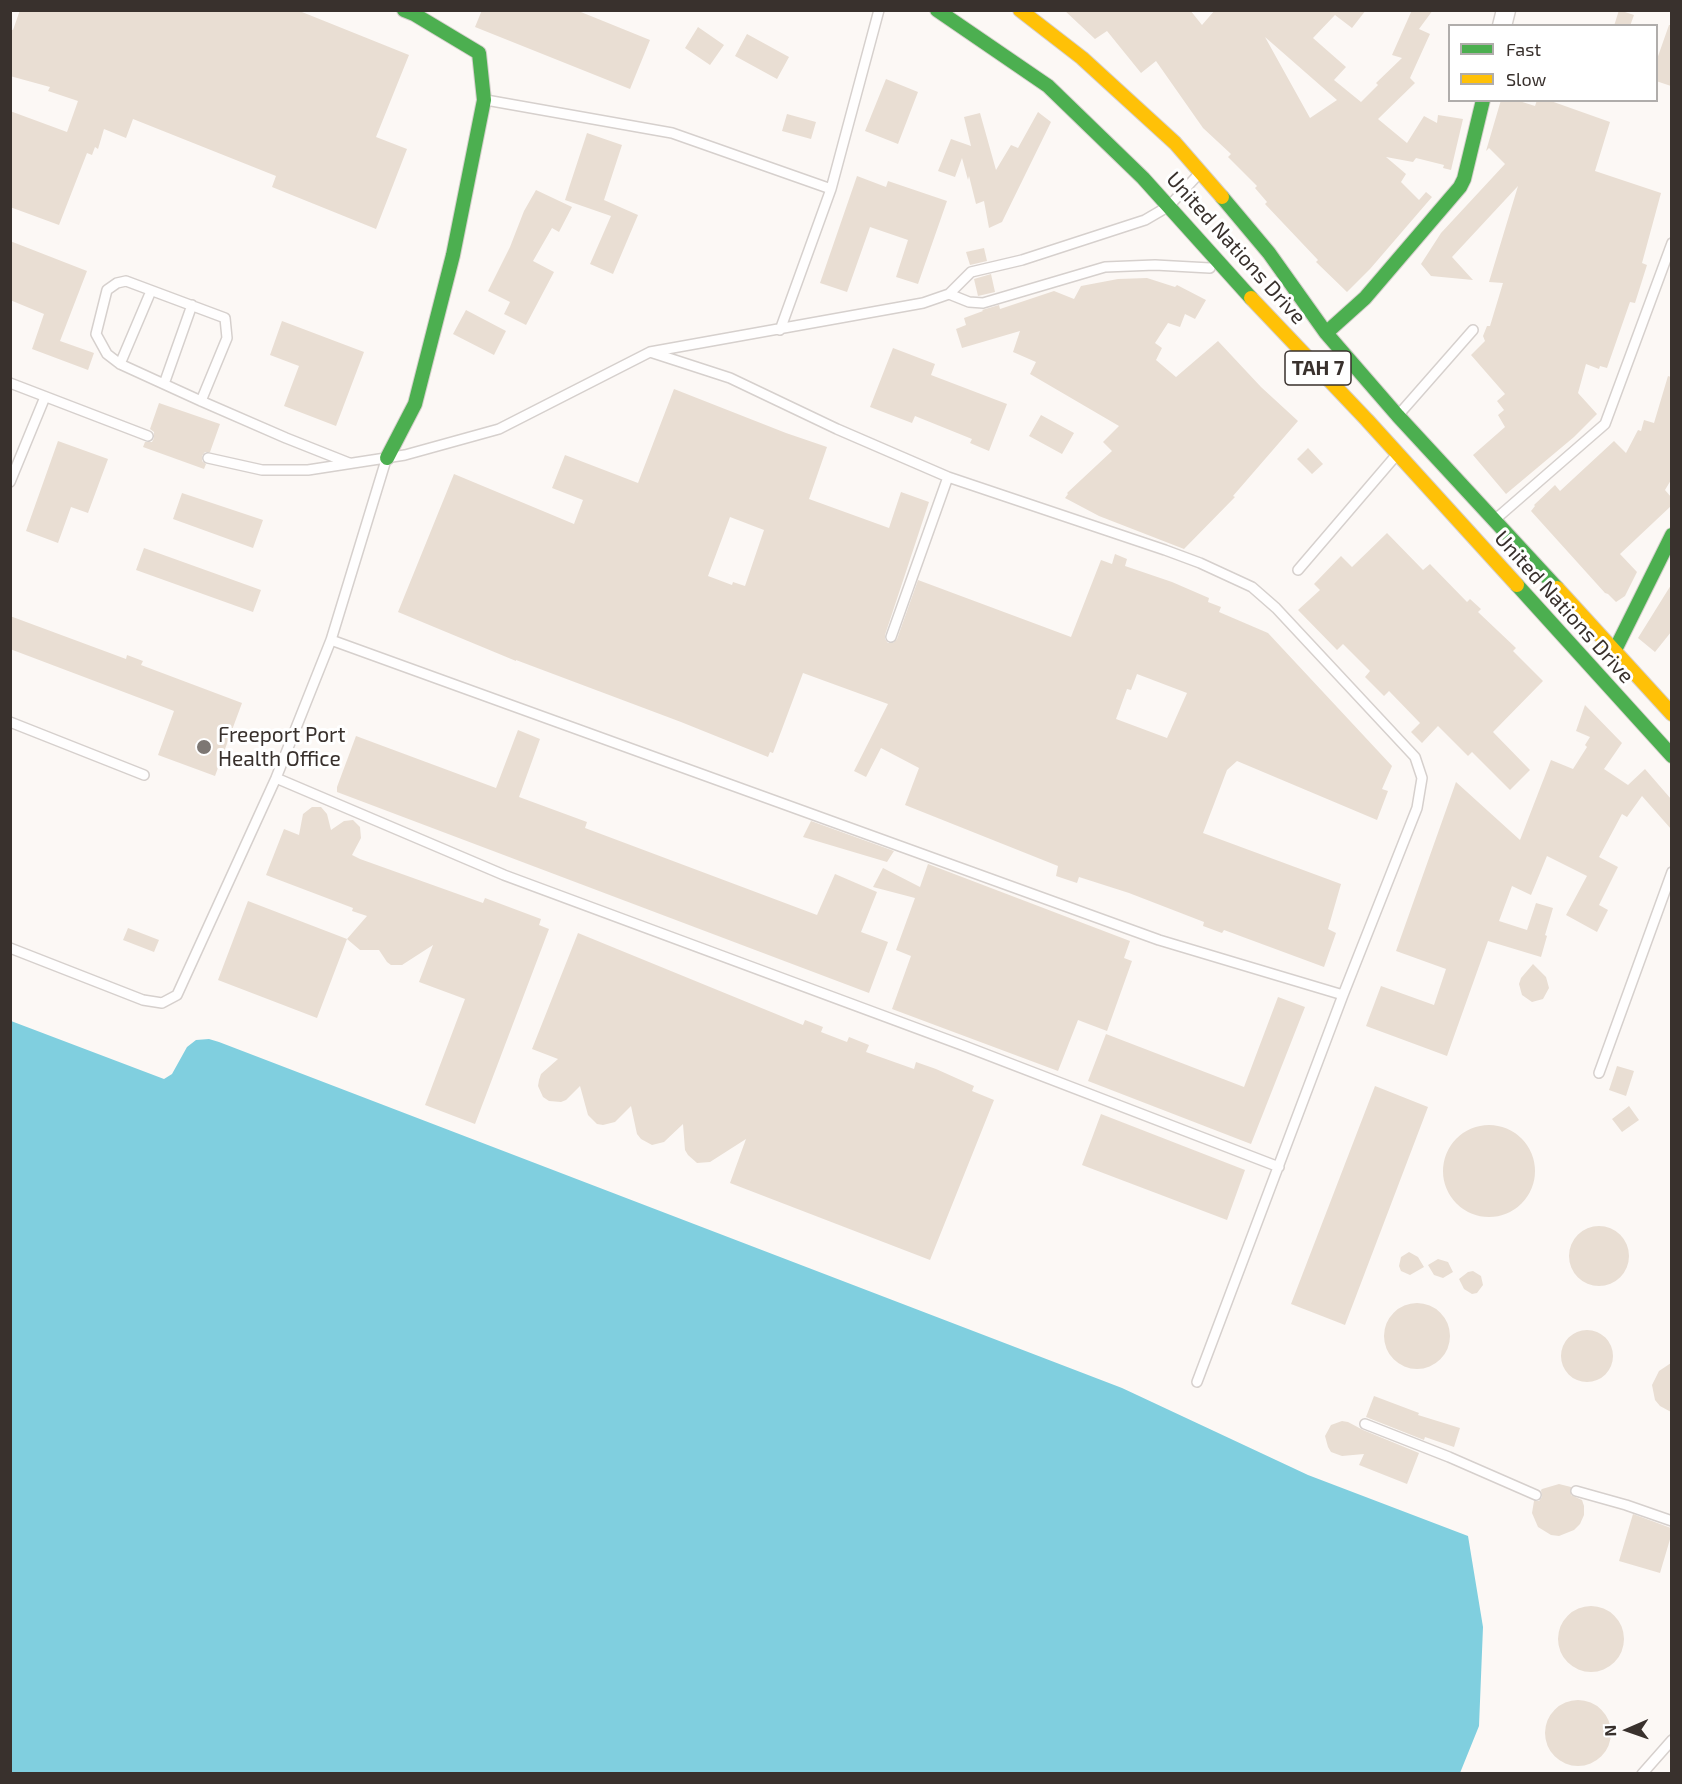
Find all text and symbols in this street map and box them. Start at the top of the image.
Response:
legend [1448,24,1658,102]
text: Fast [1506,38,1541,60]
text: Slow [1506,68,1546,90]
street label: United Nations Drive [1161,167,1311,329]
road number: TAH 7 [1285,351,1351,385]
street label: United Nations Drive [1489,526,1639,688]
place label: Freeport Port Health Office [218,722,345,772]
marker: Freeport Port Health Office [195,738,213,756]
north arrow [1598,1700,1658,1760]
text: N [1600,1725,1619,1737]

